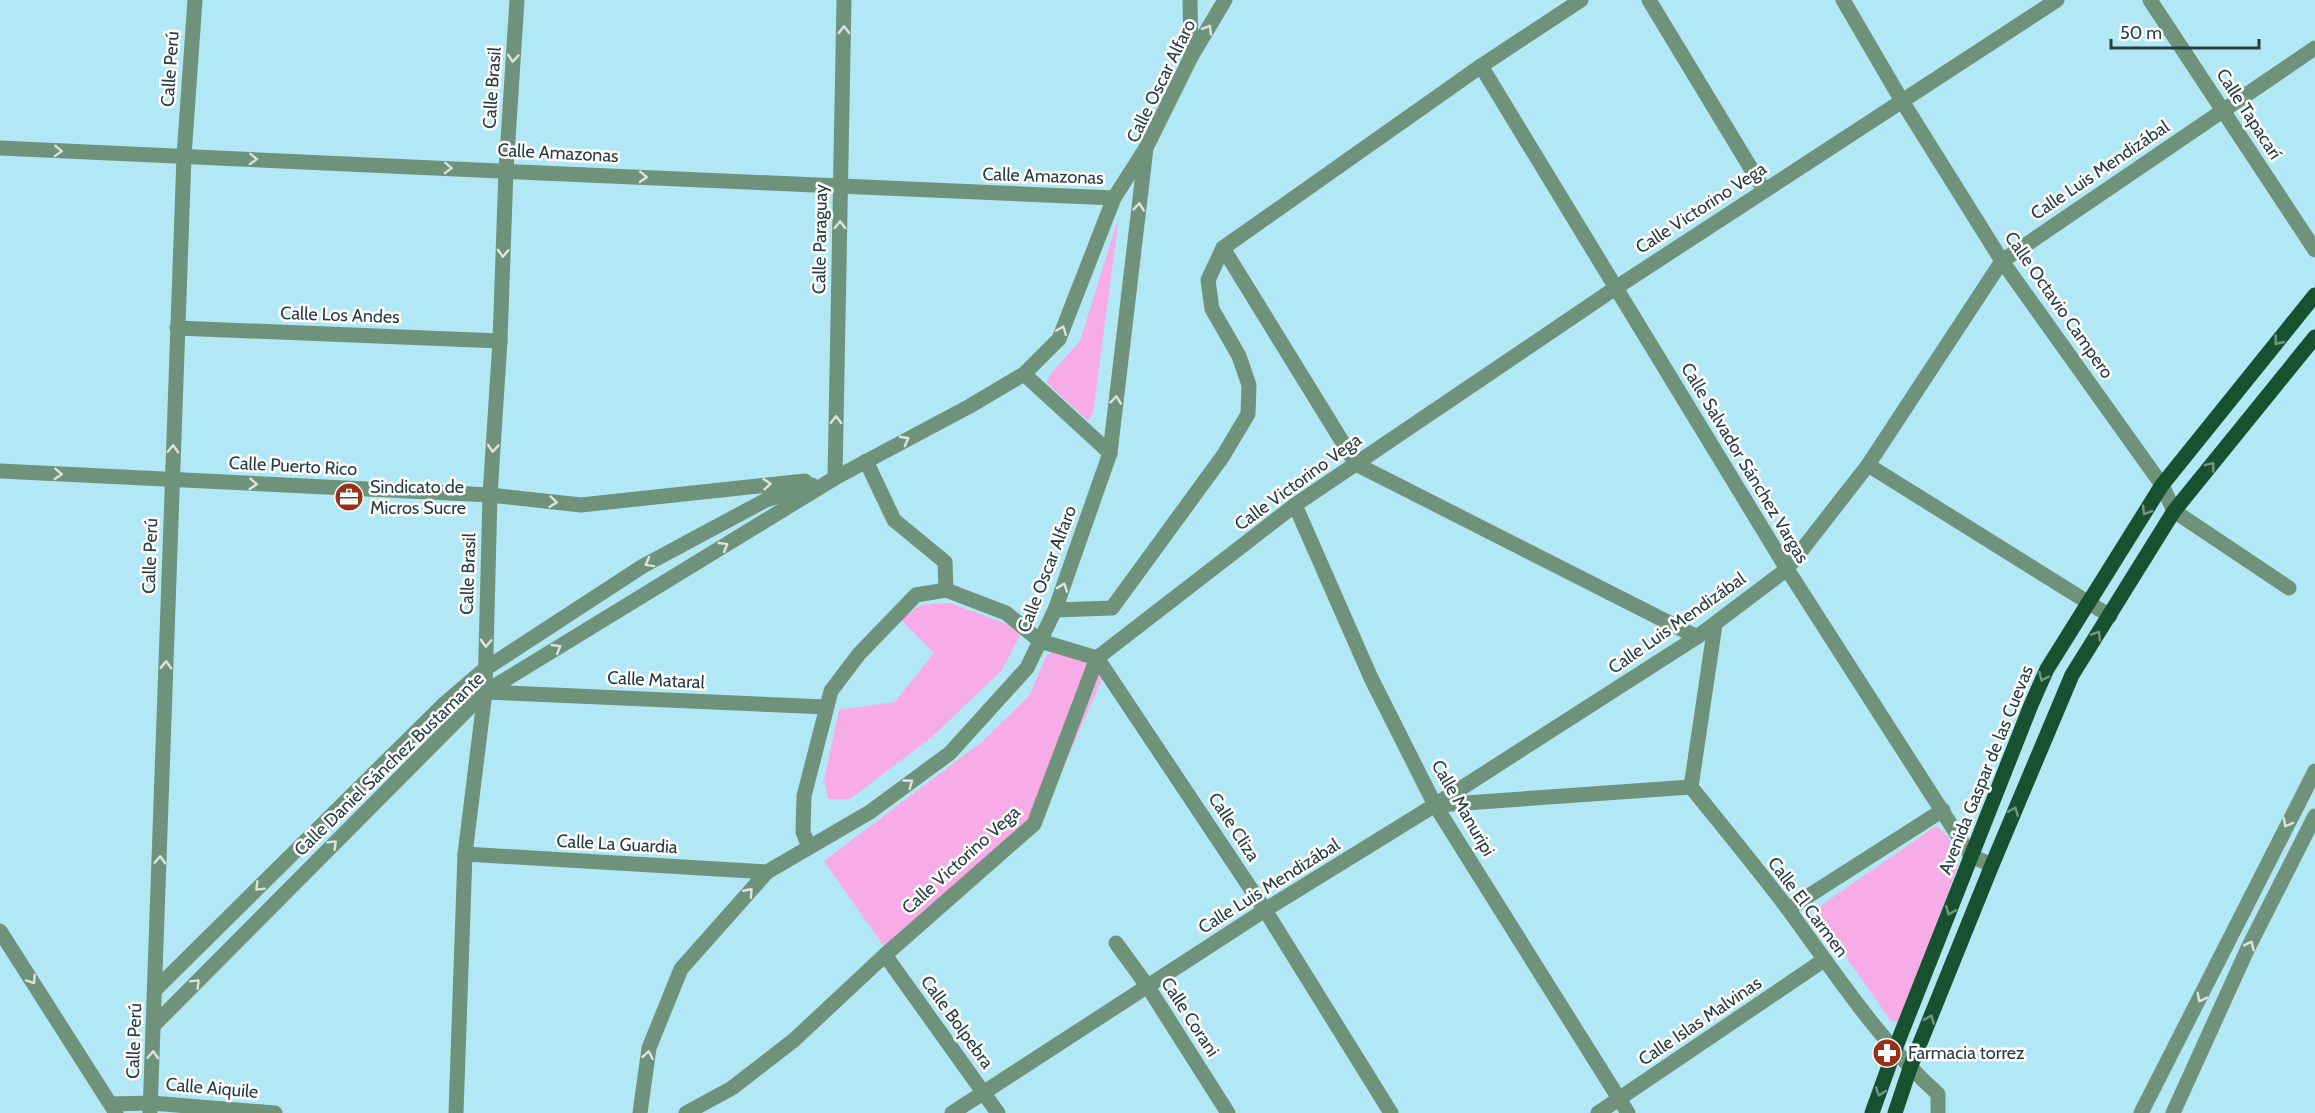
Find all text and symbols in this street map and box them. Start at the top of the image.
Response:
scale bar [2111,12,2260,50]
street label: Calle Oscar Alfaro [1122,16,1200,146]
text: 50 m [2120,22,2162,44]
one-way arrow [838,25,850,34]
one-way arrow [1200,25,1212,35]
street label: Calle Perú [156,30,184,108]
street label: Calle Brasil [478,46,506,130]
one-way arrow [507,54,520,63]
street label: Calle Tapacarí [2212,65,2287,164]
street label: Calle Luis Mendizábal [2026,115,2174,225]
street label: Calle Amazonas [497,139,619,167]
one-way arrow [54,144,63,157]
one-way arrow [249,153,258,166]
street label: Calle Victorino Vega [1632,157,1771,258]
one-way arrow [444,161,453,174]
street label: Calle Amazonas [982,163,1104,189]
one-way arrow [638,171,647,184]
street label: Calle Paraguay [808,184,832,294]
one-way arrow [1132,202,1145,211]
one-way arrow [834,220,846,229]
street label: Calle Octavio Campero [2000,227,2118,383]
one-way arrow [497,249,510,258]
street label: Calle Los Andes [280,302,400,328]
one-way arrow [1055,326,1067,337]
one-way arrow [2275,334,2286,345]
street label: Calle Salvador Sánchez Vargas [1676,359,1814,567]
one-way arrow [1109,396,1122,405]
one-way arrow [830,415,843,424]
street label: Calle Victorino Vega [1230,428,1366,535]
one-way arrow [899,436,910,448]
one-way arrow [487,443,500,452]
one-way arrow [167,444,180,453]
street label: Calle Puerto Rico [228,452,358,480]
one-way arrow [2203,462,2214,473]
one-way arrow [54,467,63,480]
place label: Sindicato de Micros Sucre [370,476,466,519]
one-way arrow [249,478,258,490]
one-way arrow [763,478,772,491]
office icon: Sindicato de Micros Sucre [333,481,365,513]
one-way arrow [548,495,557,508]
street label: Calle Oscar Alfaro [1013,502,1081,636]
one-way arrow [2142,505,2154,515]
street label: Calle Perú [138,518,162,594]
street label: Calle Brasil [456,532,480,615]
one-way arrow [718,542,728,554]
one-way arrow [645,556,655,567]
street label: Calle Luis Mendizábal [1604,567,1750,679]
one-way arrow [1056,582,1069,593]
one-way arrow [2090,631,2102,641]
one-way arrow [480,638,492,647]
one-way arrow [551,643,561,655]
one-way arrow [160,660,173,669]
street label: Avenida Gaspar de las Cuevas [1934,662,2038,878]
street label: Calle Mataral [607,666,706,694]
street label: Calle Daniel Sánchez Bustamante [290,667,488,861]
one-way arrow [2039,670,2051,681]
street label: Calle Manuripi [1427,756,1499,860]
one-way arrow [903,779,914,790]
street label: Calle Cliza [1204,788,1265,866]
street label: Calle Victorino Vega [897,801,1025,919]
one-way arrow [2007,806,2019,817]
one-way arrow [2283,816,2294,827]
street label: Calle La Guardia [556,830,678,858]
street label: Calle Luis Mendizábal [1194,833,1344,938]
one-way arrow [326,841,337,852]
street label: Calle El Carmen [1763,852,1853,962]
one-way arrow [154,855,166,864]
one-way arrow [255,880,266,891]
one-way arrow [742,888,753,899]
one-way arrow [1945,904,1957,915]
one-way arrow [2243,941,2254,952]
street label: Calle Bolpebra [916,971,998,1073]
street label: Calle Islas Malvinas [1634,972,1766,1070]
street label: Calle Corani [1156,973,1224,1061]
one-way arrow [24,974,36,984]
one-way arrow [189,979,200,989]
one-way arrow [2197,991,2208,1002]
street label: Calle Perú [122,1003,146,1079]
one-way arrow [1923,1014,1935,1025]
pharmacy icon: Farmacia torrez [1871,1037,1903,1069]
place label: Farmacia torrez [1908,1042,2025,1064]
one-way arrow [147,1050,160,1059]
one-way arrow [641,1050,654,1060]
street label: Calle Aiquile [165,1073,259,1103]
one-way arrow [1874,1086,1887,1097]

